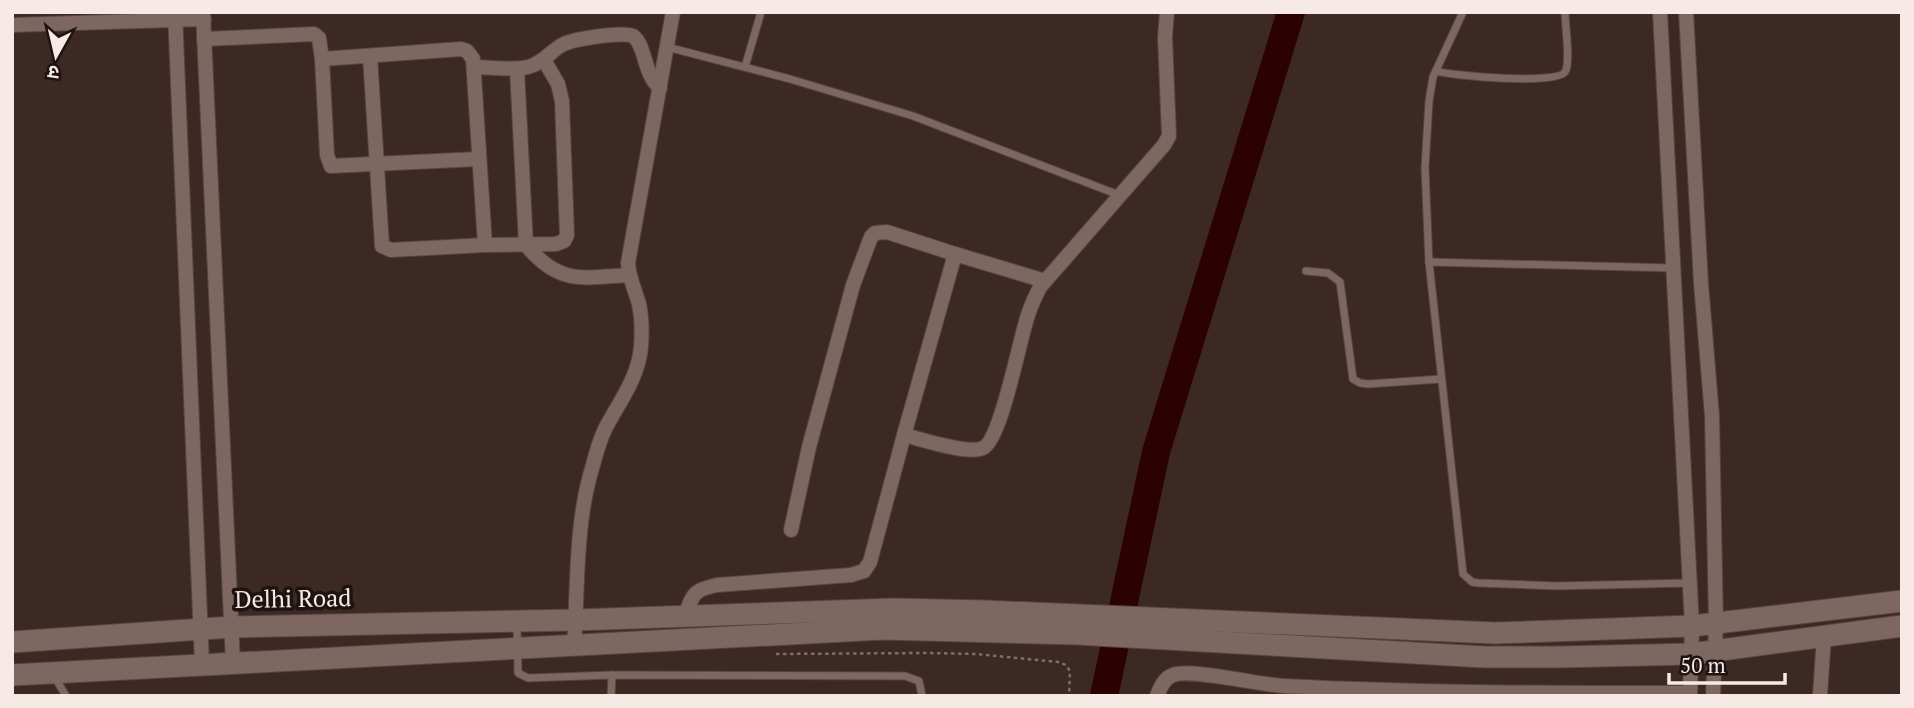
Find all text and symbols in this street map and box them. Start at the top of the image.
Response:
north arrow [21,21,91,91]
text: उ [45,60,61,86]
street label: Delhi Road [234,581,352,615]
scale bar [1669,642,1784,686]
text: 50 m [1680,651,1726,679]

